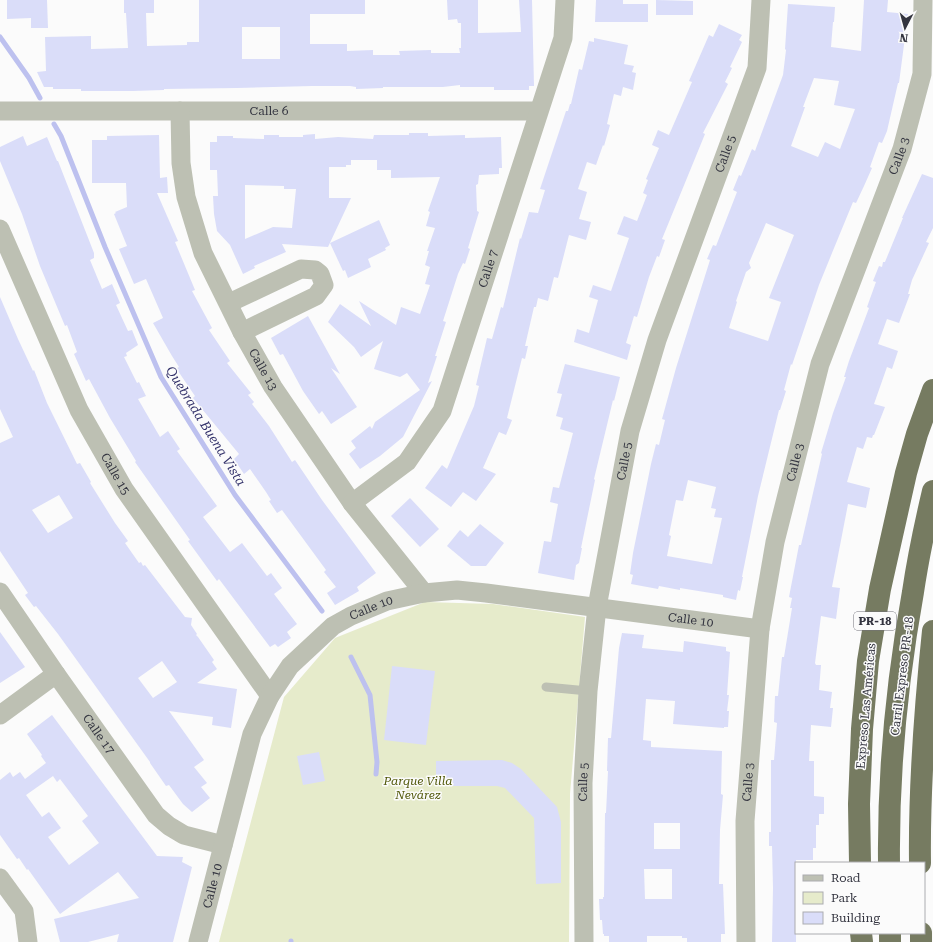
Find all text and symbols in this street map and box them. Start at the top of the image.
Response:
north arrow [885,8,925,48]
text: N [899,30,909,44]
street label: Calle 6 [250,104,289,118]
street label: Calle 5 [712,133,739,174]
street label: Calle 3 [886,135,912,177]
street label: Calle 7 [475,248,501,289]
street label: Calle 13 [246,346,281,393]
water label: Quebrada Buena Vista [163,363,249,489]
street label: Calle 5 [614,440,635,482]
street label: Calle 3 [784,442,807,483]
street label: Calle 15 [98,451,133,498]
street label: Calle 10 [347,593,394,623]
street label: Calle 10 [667,610,715,630]
road number: PR-18 [854,612,896,630]
street label: Carril Expreso PR-18 [888,615,916,736]
street label: Expreso Las Américas [854,642,879,770]
street label: Calle 17 [80,711,118,757]
street label: Calle 5 [576,762,591,802]
street label: Calle 3 [740,762,757,802]
park label: Parque Villa Nevárez [383,774,452,802]
street label: Calle 10 [200,862,225,910]
legend [795,862,925,934]
text: Road [831,871,861,885]
text: Park [831,891,858,905]
text: Building [831,911,880,925]

